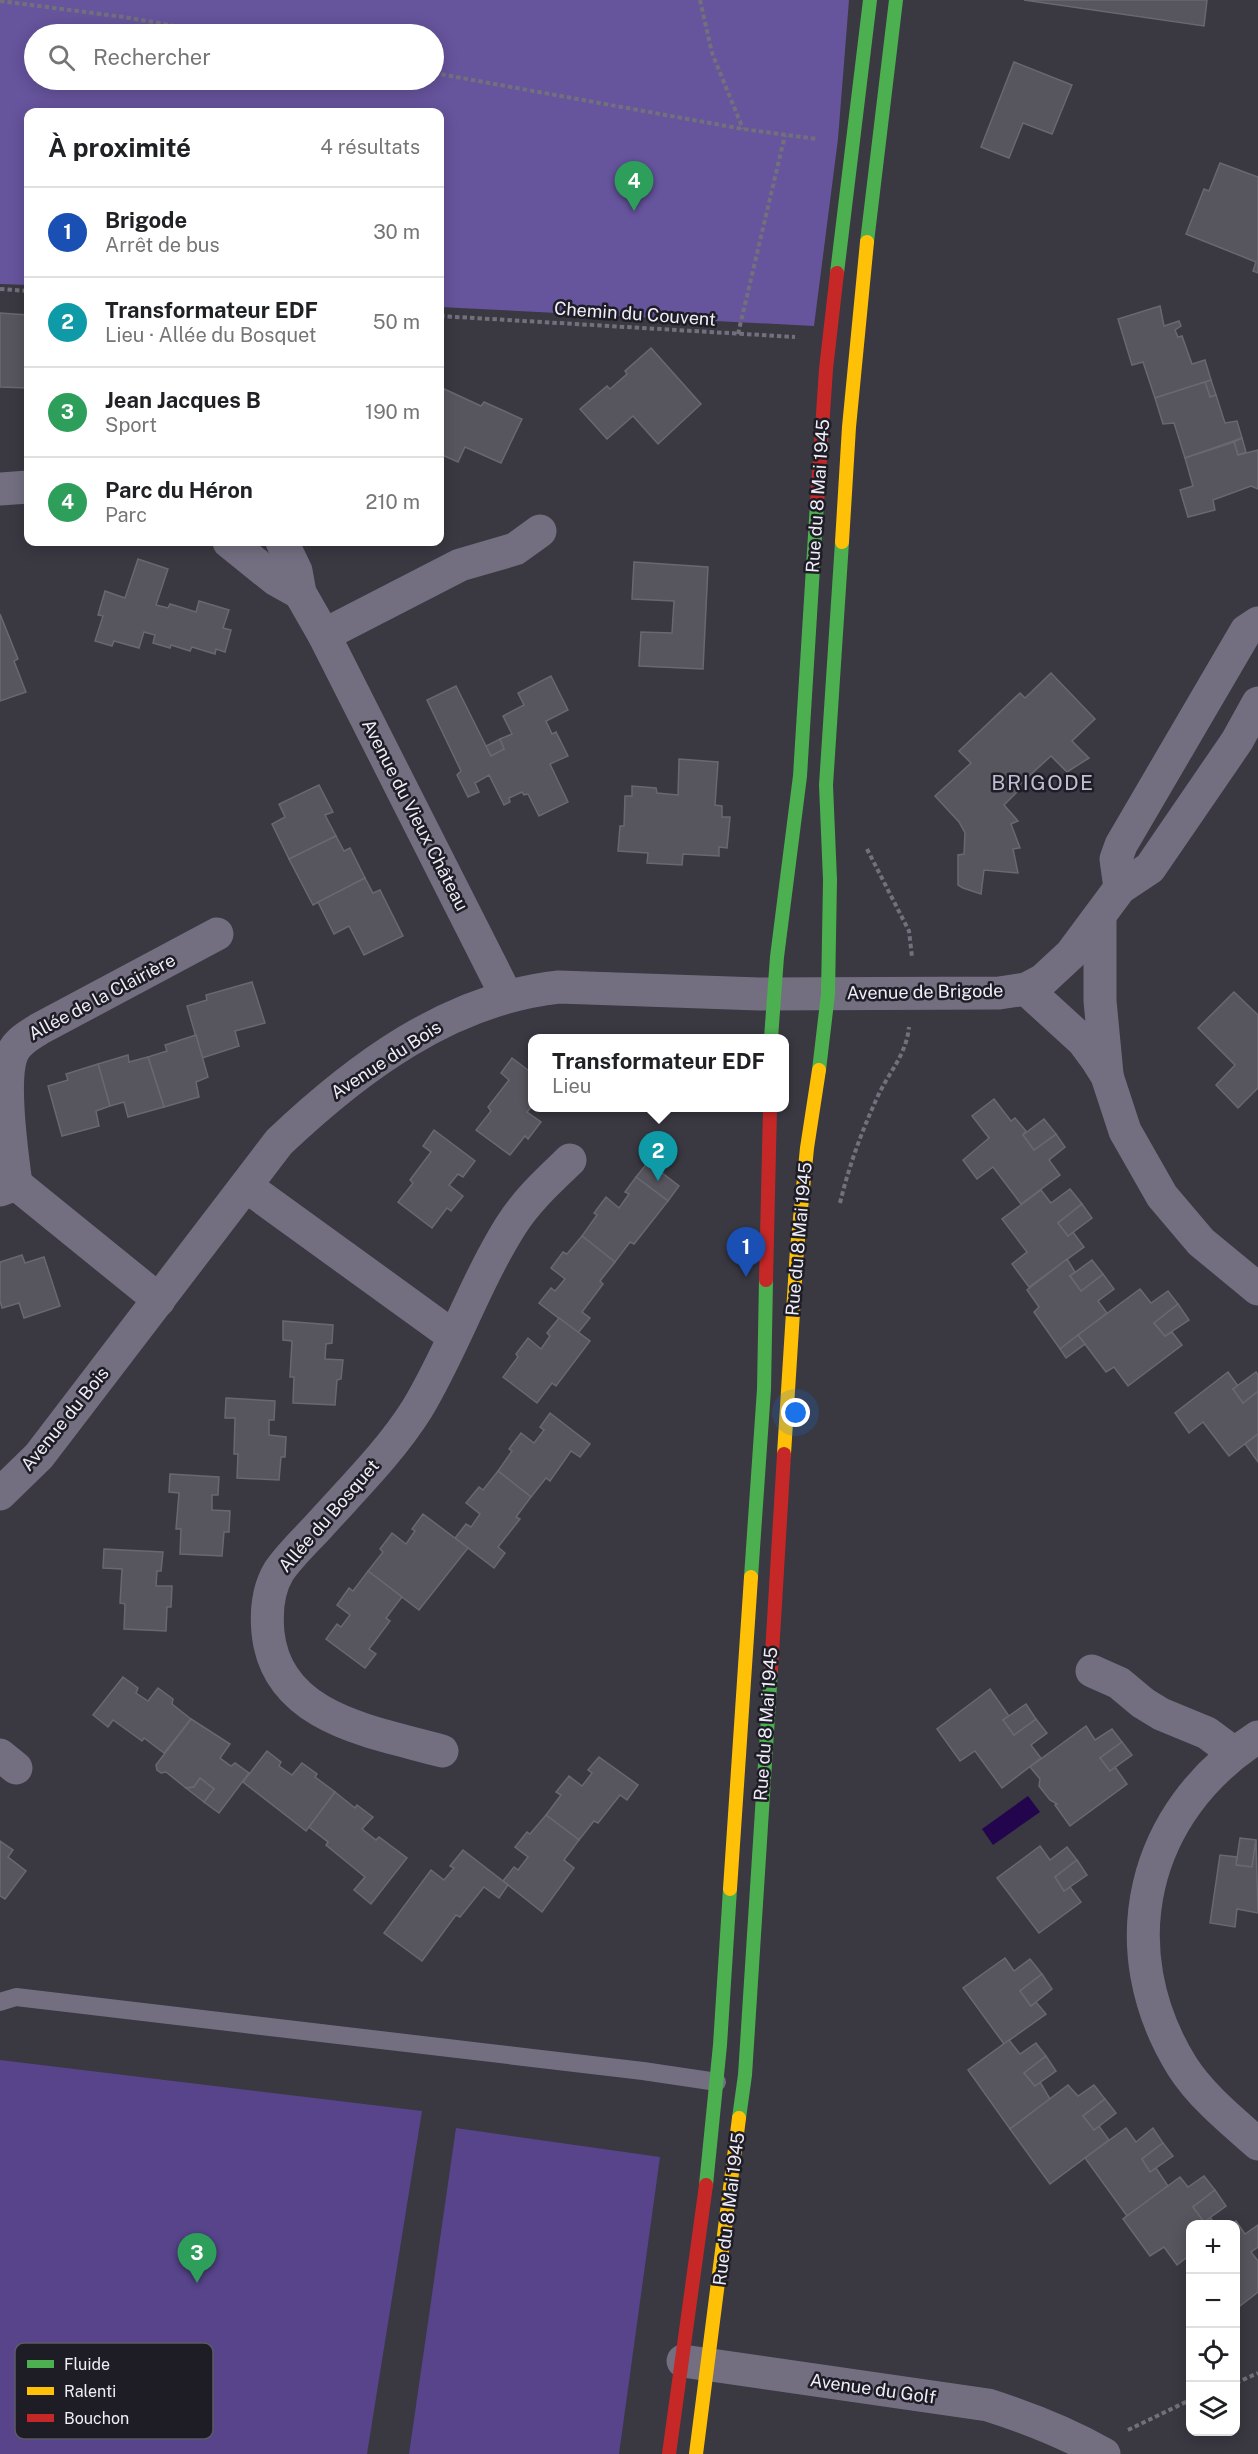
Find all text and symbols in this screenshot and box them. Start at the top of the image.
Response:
search box [24,24,444,90]
icon: search [45,41,78,74]
text: Rechercher [93,44,211,70]
text: À proximité [48,132,191,163]
text: 4 résultats [320,135,420,159]
pin: 4 [614,162,654,211]
text: Brigode [105,207,187,233]
text: 1 [63,220,72,244]
text: 30 m [373,220,420,244]
text: Arrêt de bus [105,233,220,257]
text: Transformateur EDF [105,297,318,323]
street label: Chemin du Couvent [553,297,717,330]
text: 2 [61,310,74,334]
text: 50 m [373,310,420,334]
text: Lieu · Allée du Bosquet [105,323,317,347]
text: Jean Jacques B [105,387,261,413]
text: 3 [61,400,74,424]
text: 190 m [365,400,420,424]
text: Sport [105,413,157,437]
street label: Rue du 8 Mai 1945 [802,418,833,574]
text: Parc du Héron [105,477,253,503]
text: 4 [61,490,74,514]
text: 210 m [366,490,420,514]
text: Parc [105,503,147,527]
street label: Avenue du Vieux Château [358,715,473,914]
district label: BRIGODE [991,770,1095,795]
street label: Allée de la Clairière [25,949,179,1044]
street label: Avenue de Brigode [847,980,1003,1003]
street label: Avenue du Bois [327,1016,445,1103]
popup [528,1034,789,1112]
text: Transformateur EDF [552,1048,765,1074]
text: Lieu [552,1074,591,1098]
pin: 2 [638,1132,678,1181]
street label: Rue du 8 Mai 1945 [781,1161,816,1317]
pin: 1 [726,1228,766,1277]
street label: Avenue du Bois [16,1363,113,1475]
your location [781,1398,810,1427]
street label: Allée du Bosquet [274,1455,383,1576]
street label: Rue du 8 Mai 1945 [750,1646,781,1802]
street label: Rue du 8 Mai 1945 [709,2131,748,2287]
map controls [1186,2220,1240,2436]
button: + [1186,2220,1240,2274]
pin: 3 [178,2234,216,2283]
button: − [1186,2274,1240,2328]
button: locate [1186,2328,1240,2382]
legend [15,2343,213,2439]
text: Fluide [64,2355,110,2374]
street label: Avenue du Golf [809,2369,937,2408]
text: Ralenti [64,2382,116,2401]
button: layers [1186,2382,1240,2436]
text: Bouchon [64,2409,129,2428]

